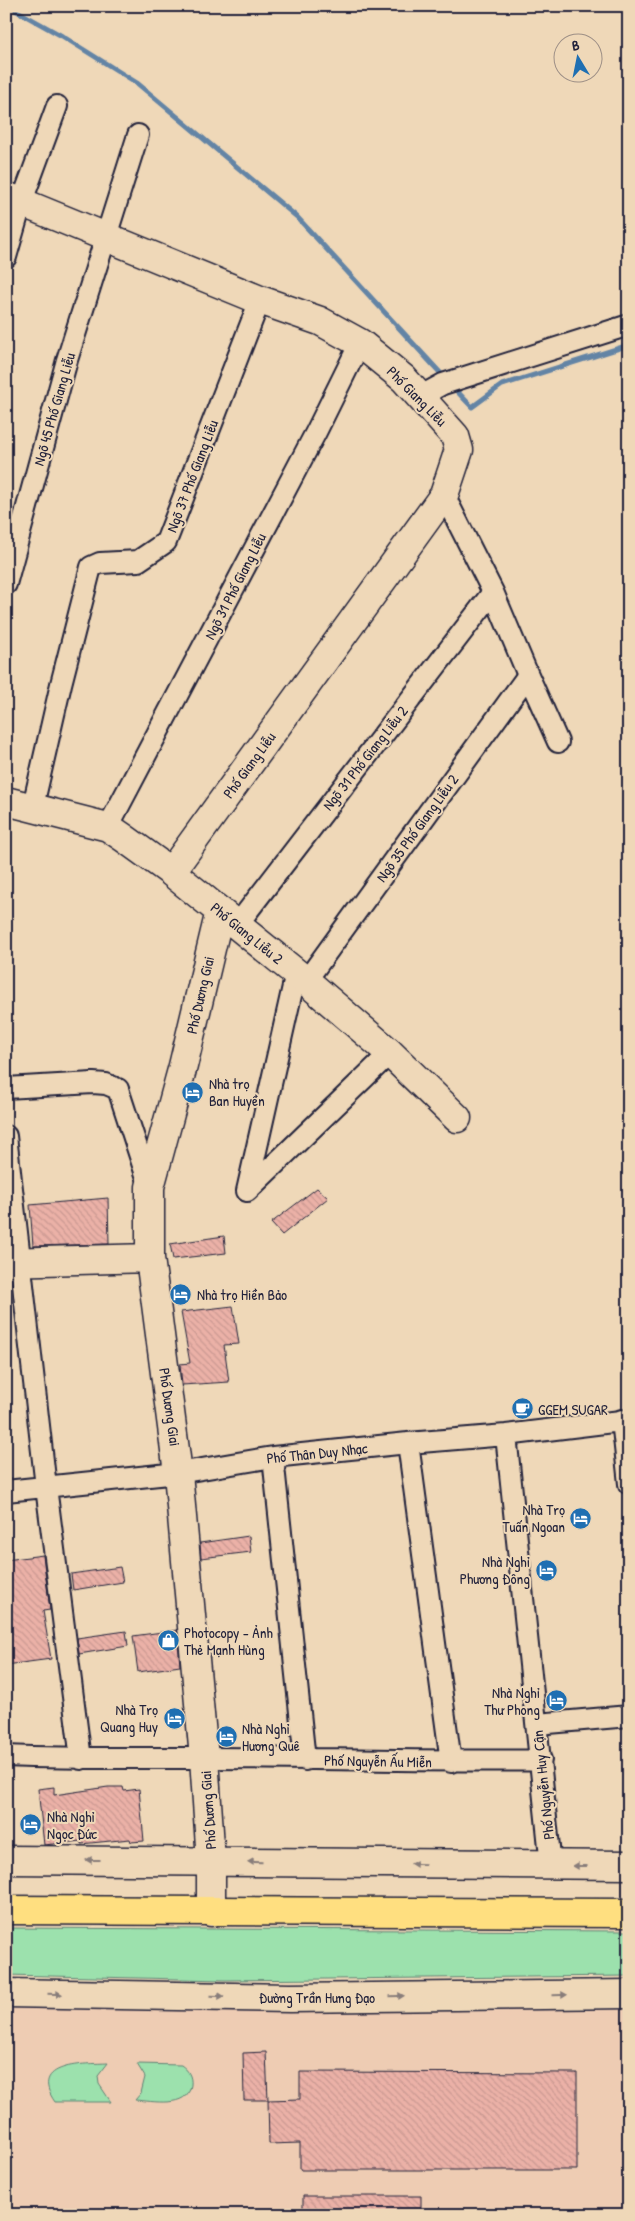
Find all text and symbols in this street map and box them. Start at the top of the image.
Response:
north arrow [552,32,602,82]
text: B [571,35,581,55]
street label: Ngõ 45 Phố Giang Liễu [28,350,80,468]
street label: Phố Giang Liễu [382,361,452,431]
street label: Ngõ 37 Phố Giang Liễu [161,417,223,535]
street label: Ngõ 31 Phố Giang Liễu [199,529,271,643]
street label: Ngõ 31 Phố Giang Liễu 2 [317,701,413,815]
street label: Phố Giang Liễu [218,728,280,802]
street label: Ngõ 35 Phố Giang Liễu 2 [371,770,463,886]
street label: Phố Giang Liễu 2 [206,897,288,969]
street label: Phố Dương Giai [181,954,219,1036]
place label: Nhà trọ Ban Huyền [209,1073,265,1111]
hotel icon: Nhà trọ Ban Huyền [181,1080,205,1104]
hotel icon: Nhà trọ Hiền Bảo [169,1282,193,1306]
place label: Nhà trọ Hiền Bảo [197,1284,287,1305]
street label: Phố Dương Giai [154,1366,186,1448]
cafe icon: GGEM SUGAR [510,1397,534,1421]
place label: GGEM SUGAR [538,1399,608,1420]
street label: Phố Thân Duy Nhạc [266,1437,369,1469]
place label: Nhà Trọ Tuấn Ngoan [503,1499,565,1537]
hotel icon: Nhà Trọ Tuấn Ngoan [569,1506,593,1530]
place label: Nhà Nghỉ Phương Đông [460,1551,530,1589]
hotel icon: Nhà Nghỉ Phương Đông [534,1558,558,1582]
place label: Photocopy - Ảnh Thẻ Mạnh Hùng [184,1622,273,1660]
shop icon: Photocopy - Ảnh Thẻ Mạnh Hùng [156,1629,180,1653]
place label: Nhà Nghỉ Thư Phong [484,1682,540,1720]
hotel icon: Nhà Nghỉ Thư Phong [544,1689,568,1713]
place label: Nhà Trọ Quang Huy [100,1699,158,1737]
hotel icon: Nhà Trọ Quang Huy [162,1706,186,1730]
place label: Nhà Nghỉ Hương Quê [242,1718,300,1756]
hotel icon: Nhà Nghỉ Hương Quê [214,1725,238,1749]
street label: Phố Nguyễn Huy Cận [527,1729,559,1841]
street label: Phố Nguyễn Ấu Miễn [324,1750,432,1772]
street label: Phố Dương Giai [195,1770,221,1850]
place label: Nhà Nghỉ Ngọc Đức [47,1806,97,1844]
hotel icon: Nhà Nghỉ Ngọc Đức [19,1813,43,1837]
one-way arrow [84,1856,100,1864]
one-way arrow [247,1857,263,1865]
one-way arrow [409,1860,425,1868]
one-way arrow [572,1862,588,1870]
street label: Đường Trần Hưng Đạo [259,1987,375,2008]
one-way arrow [47,1990,63,1998]
one-way arrow [552,1991,568,1999]
one-way arrow [390,1992,406,2000]
one-way arrow [210,1993,226,2001]

